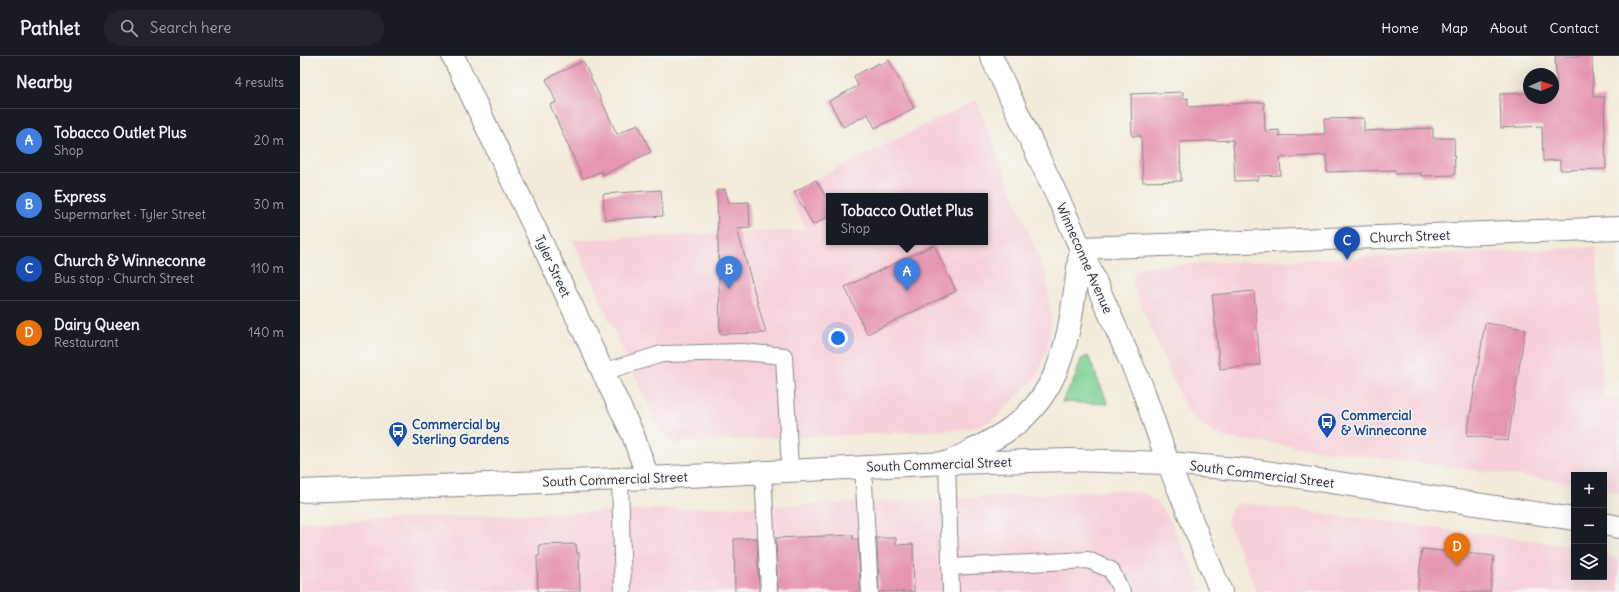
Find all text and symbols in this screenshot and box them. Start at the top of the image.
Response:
search box [104,10,384,46]
text: Pathlet [20,16,80,40]
icon: search [118,17,140,39]
text: Search here [150,18,231,37]
text: Home [1381,19,1419,37]
text: Map [1441,19,1468,37]
text: About [1490,19,1528,37]
text: Contact [1550,19,1599,37]
north arrow [1523,68,1559,104]
text: Nearby [16,71,72,93]
text: 4 results [235,74,284,91]
text: Tobacco Outlet Plus [54,123,187,142]
text: A [25,132,33,149]
text: 20 m [254,132,284,149]
text: Shop [54,142,83,159]
text: Express [54,187,106,206]
popup [826,193,988,245]
text: B [25,196,33,213]
text: 30 m [254,196,284,213]
street label: Winneconne Avenue [1053,200,1117,316]
text: Tobacco Outlet Plus [841,201,973,220]
text: Supermarket · Tyler Street [54,206,206,223]
text: Shop [841,220,870,237]
pin: C [1334,227,1360,260]
street label: Church Street [1369,227,1451,246]
street label: Tyler Street [531,233,575,300]
text: Church & Winneconne [54,251,206,270]
pin: B [716,256,742,289]
pin: A [894,258,920,291]
text: C [25,260,33,277]
text: 110 m [251,260,284,277]
text: Bus stop · Church Street [54,270,194,287]
text: Dairy Queen [54,315,140,334]
text: D [24,324,34,341]
text: 140 m [248,324,284,341]
your location [828,328,848,348]
text: Restaurant [54,334,119,351]
place label: Commercial & Winneconne [1341,407,1427,439]
bus stop icon: Commercial & Winneconne [1316,411,1338,439]
place label: Commercial by Sterling Gardens [412,416,509,448]
bus stop icon: Commercial by Sterling Gardens [387,420,409,448]
street label: South Commercial Street [866,453,1013,476]
street label: South Commercial Street [1189,457,1336,492]
street label: South Commercial Street [542,468,689,491]
map controls [1571,472,1607,580]
button: + [1571,472,1607,508]
button: − [1571,508,1607,544]
pin: D [1444,533,1470,566]
button: layers [1571,544,1607,580]

